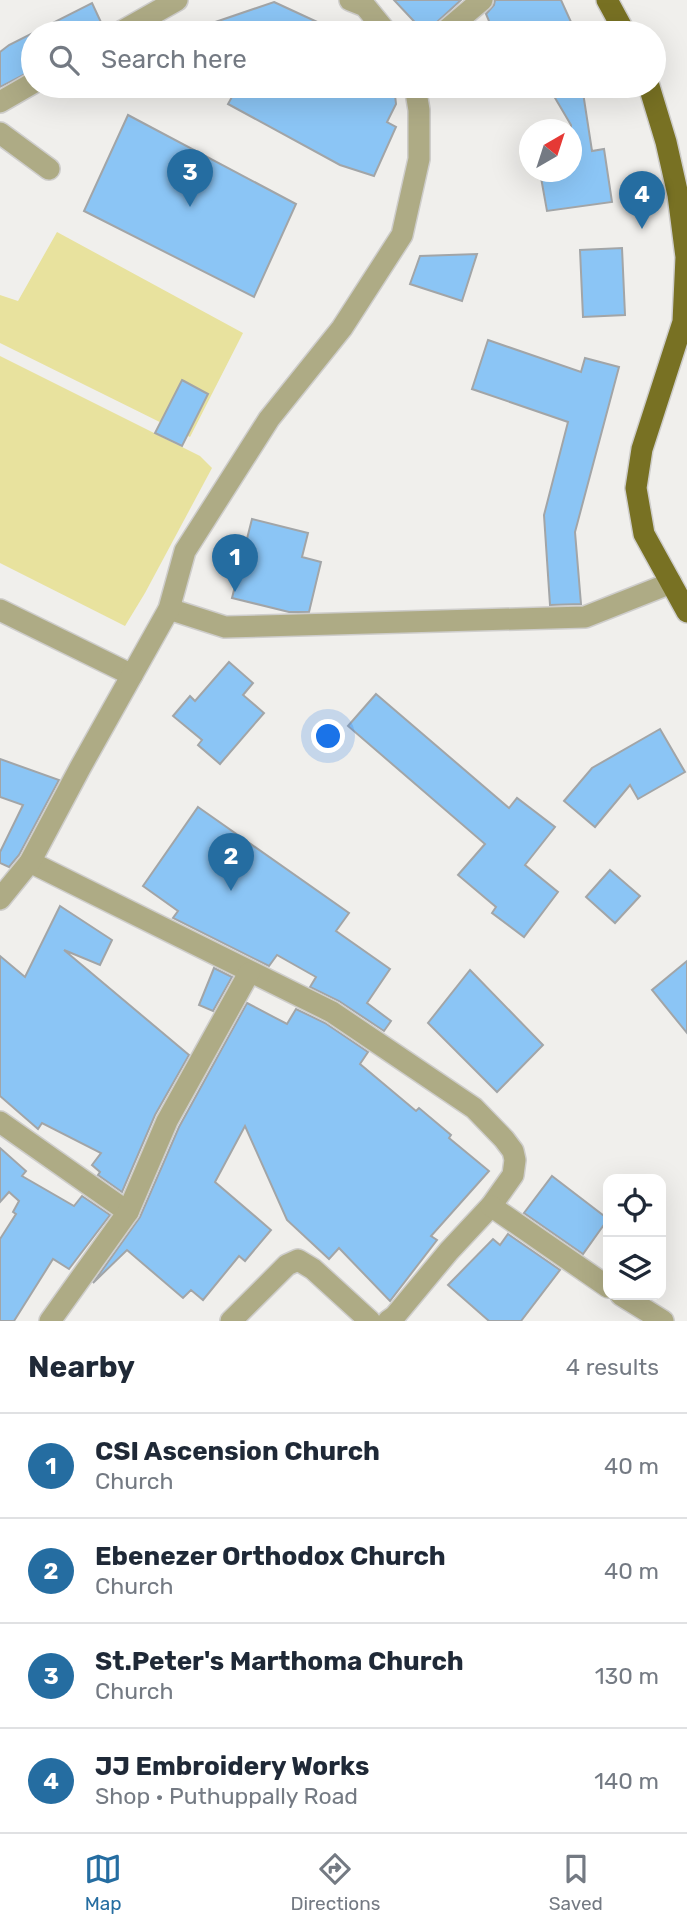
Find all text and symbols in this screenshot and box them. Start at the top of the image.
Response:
search box [21,21,666,98]
icon: search [45,41,83,79]
text: Search here [101,44,247,75]
north arrow [519,119,582,182]
pin: 3 [167,149,213,207]
pin: 4 [619,171,665,229]
pin: 1 [212,534,258,592]
your location [311,719,345,753]
pin: 2 [208,833,254,891]
map controls [603,1174,666,1300]
button: locate [603,1174,666,1237]
button: layers [603,1237,666,1300]
text: Nearby [28,1349,135,1385]
text: 4 results [566,1353,659,1381]
text: CSI Ascension Church [95,1436,380,1467]
text: 1 [45,1452,57,1480]
text: 40 m [604,1452,659,1480]
text: Church [95,1467,173,1495]
text: Ebenezer Orthodox Church [95,1541,446,1572]
text: 2 [44,1557,58,1585]
text: 40 m [604,1557,659,1585]
text: Church [95,1572,173,1600]
text: St.Peter's Marthoma Church [95,1646,464,1677]
text: 3 [43,1662,59,1690]
text: 130 m [595,1662,659,1690]
text: Church [95,1677,173,1705]
text: JJ Embroidery Works [95,1751,369,1782]
text: 4 [43,1767,59,1795]
text: 140 m [594,1767,659,1795]
text: Shop · Puthuppally Road [95,1782,358,1810]
tab: Map [84,1850,122,1915]
tab: Directions [290,1850,380,1915]
tab: Saved [549,1850,603,1915]

